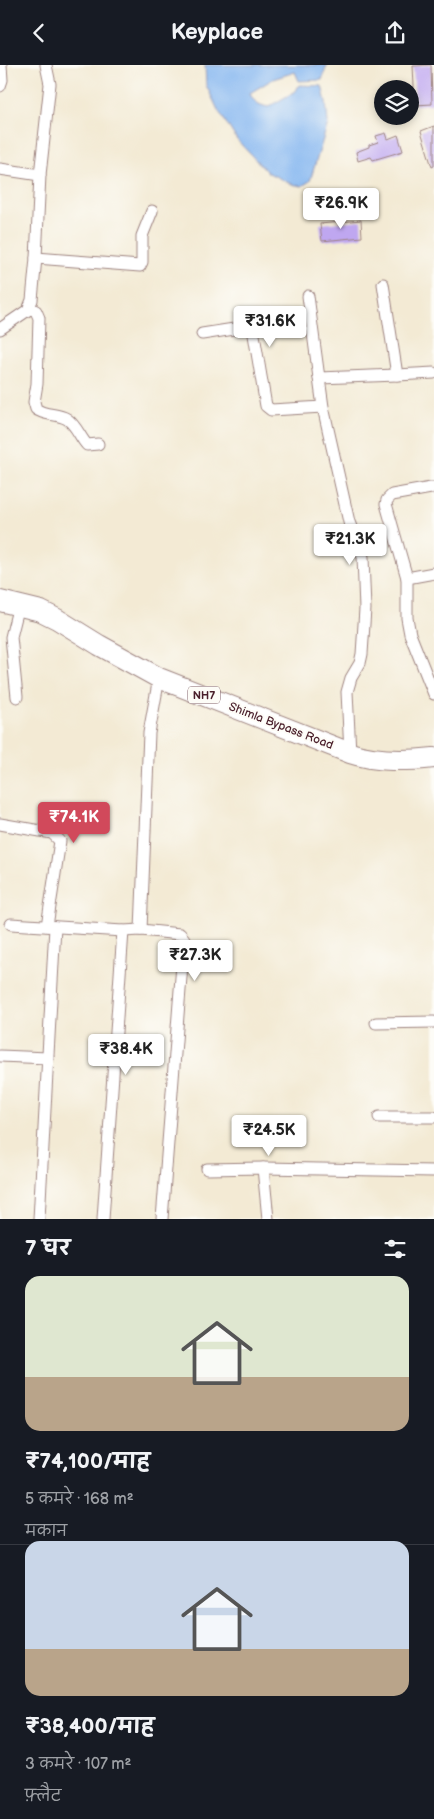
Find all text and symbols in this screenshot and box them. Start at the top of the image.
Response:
icon: back [25,19,53,47]
text: Keyplace [171,19,263,46]
icon: share [381,19,409,47]
map controls [374,80,419,125]
button: layers [374,80,419,125]
pin: ₹26.9K [300,187,382,230]
text: ₹26.9K [314,194,368,213]
pin: ₹31.6K [229,305,311,348]
text: ₹31.6K [244,312,296,331]
pin: ₹21.3K [309,523,391,566]
text: ₹21.3K [325,530,375,549]
road number: NH7 [188,687,220,703]
street label: Shimla Bypass Road [227,699,336,753]
pin: ₹74.1K [33,801,115,844]
text: ₹74.1K [49,808,99,827]
pin: ₹27.3K [154,939,236,982]
text: ₹27.3K [169,946,221,965]
pin: ₹38.4K [85,1033,167,1076]
text: ₹38.4K [99,1040,153,1059]
pin: ₹24.5K [228,1115,310,1157]
text: ₹24.5K [243,1121,296,1140]
icon: filters [381,1235,409,1263]
text: 7 घर [25,1236,70,1261]
icon: home [172,1308,262,1398]
text: ₹74,100/माह [25,1449,150,1474]
text: 5 कमरे · 168 m² [25,1490,134,1509]
text: मकान [25,1522,67,1541]
icon: home [172,1574,262,1664]
text: ₹38,400/माह [25,1714,154,1739]
text: 3 कमरे · 107 m² [25,1755,131,1774]
text: फ़्लैट [25,1787,61,1806]

